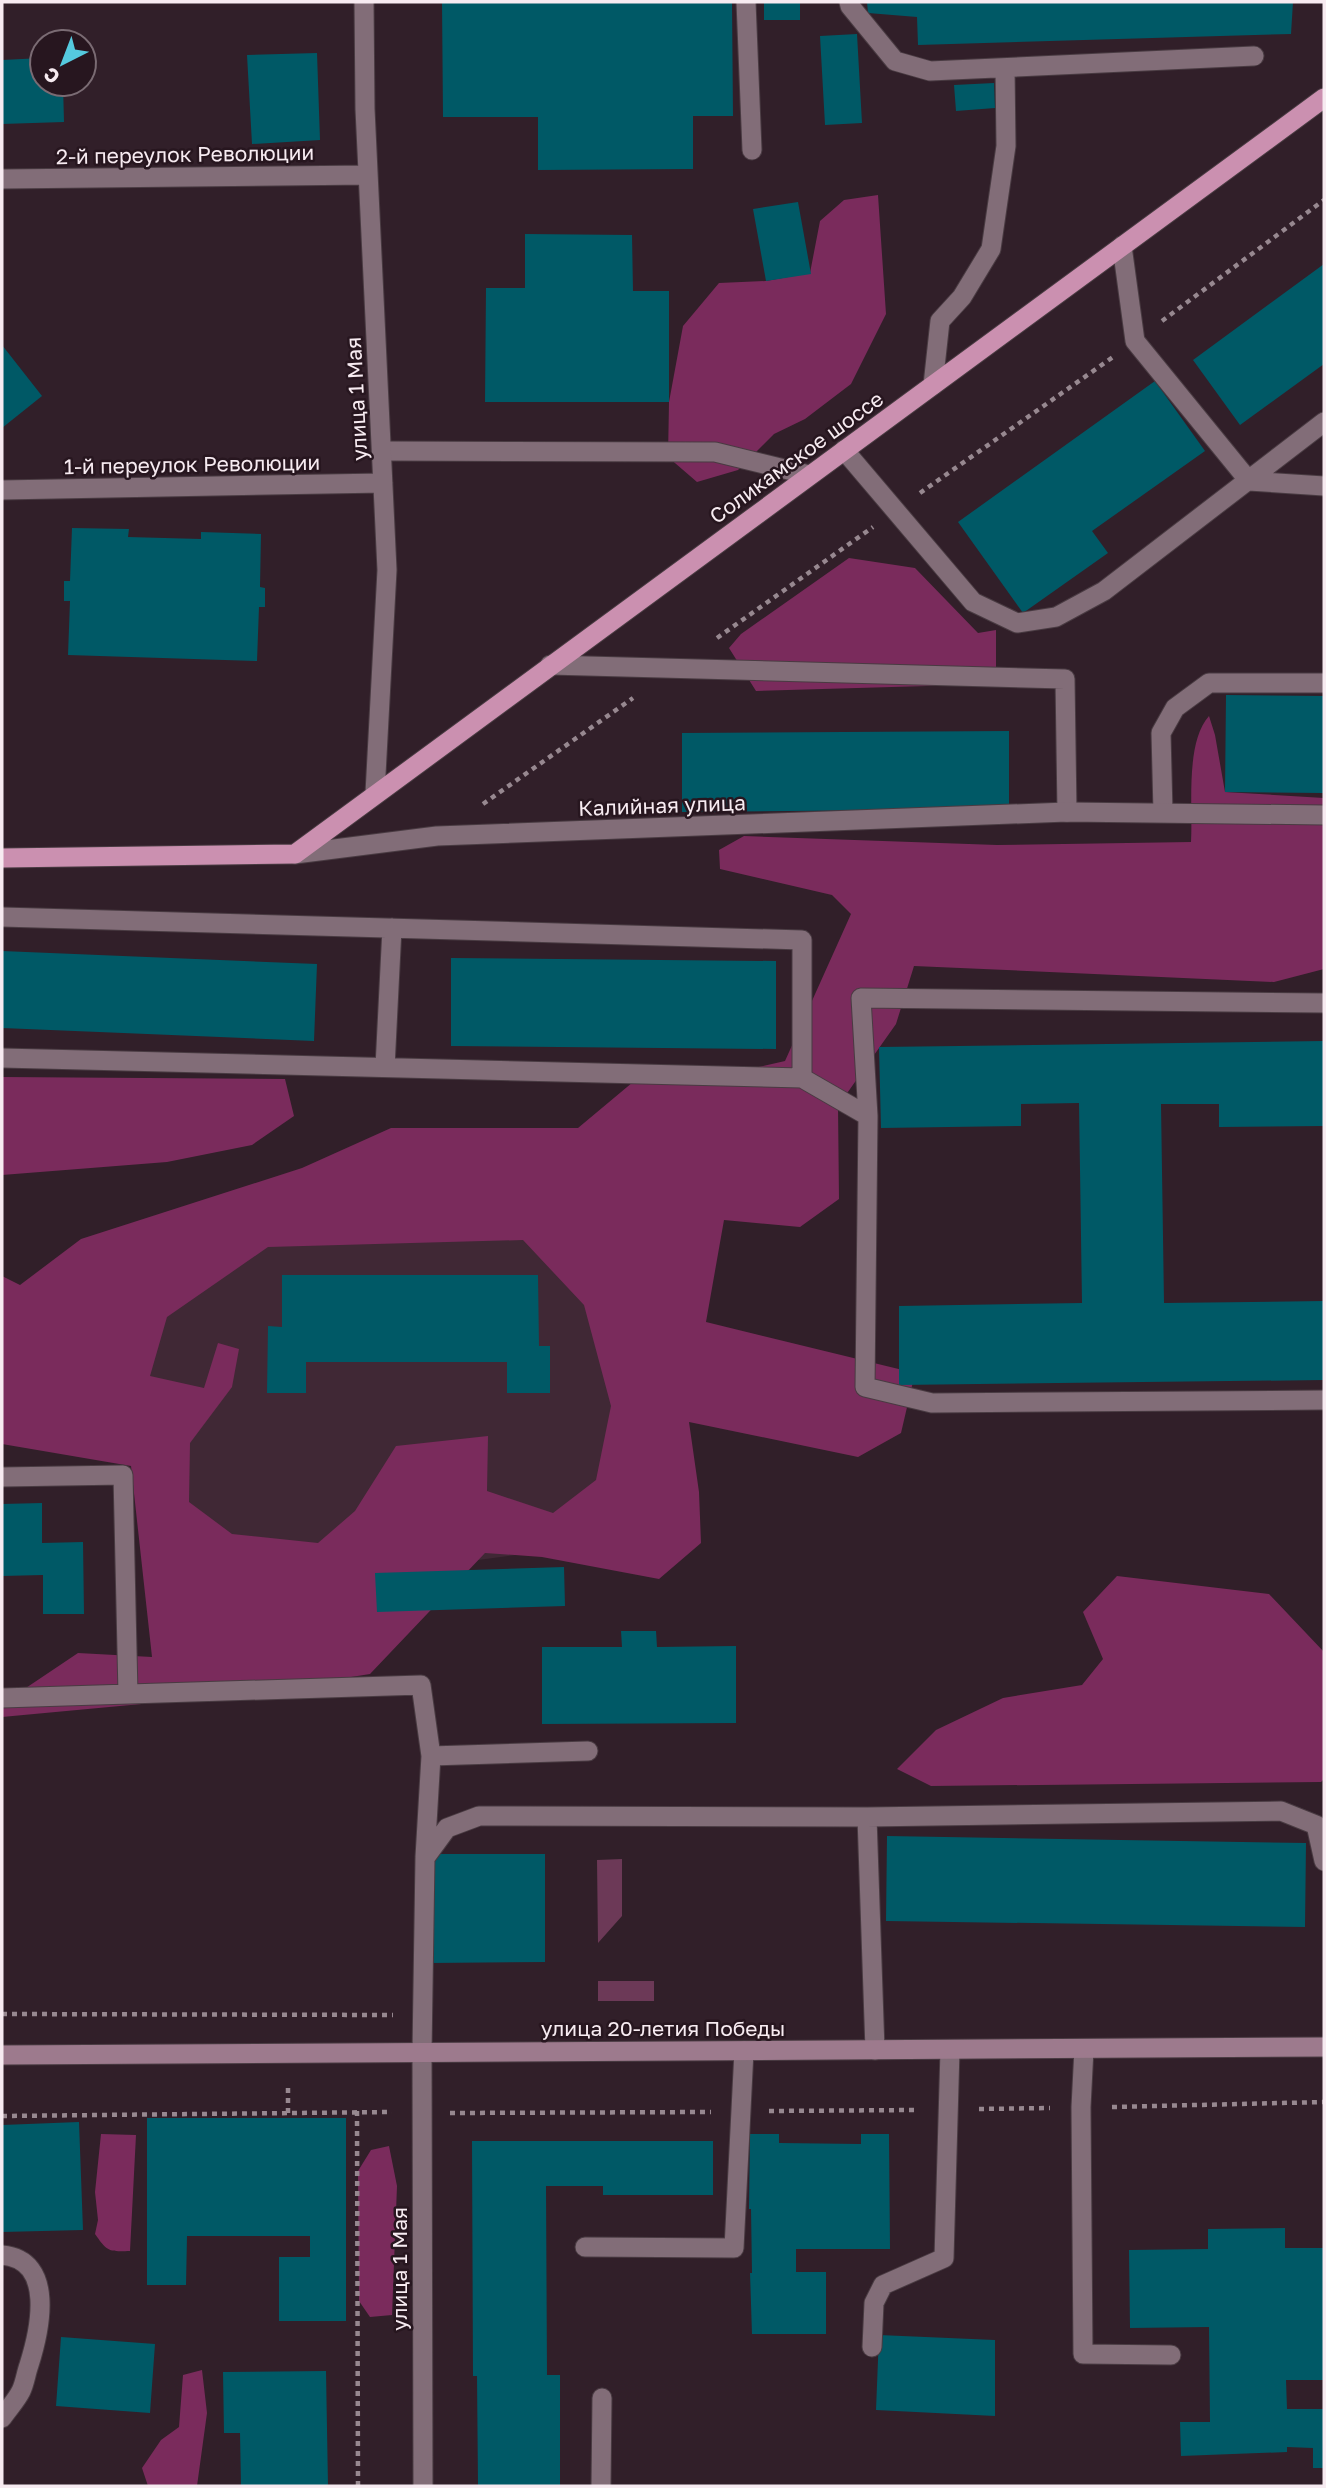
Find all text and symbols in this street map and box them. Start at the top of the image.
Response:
north arrow [28,28,98,98]
text: С [39,63,64,89]
street label: 2-й переулок Революции [56,139,314,169]
street label: улица 1 Мая [340,336,372,462]
street label: Соликамское шоссе [704,385,888,529]
street label: 1-й переулок Революции [64,449,320,479]
street label: Калийная улица [578,789,746,821]
street label: улица 20-летия Победы [541,2015,785,2041]
street label: улица 1 Мая [386,2207,412,2331]

